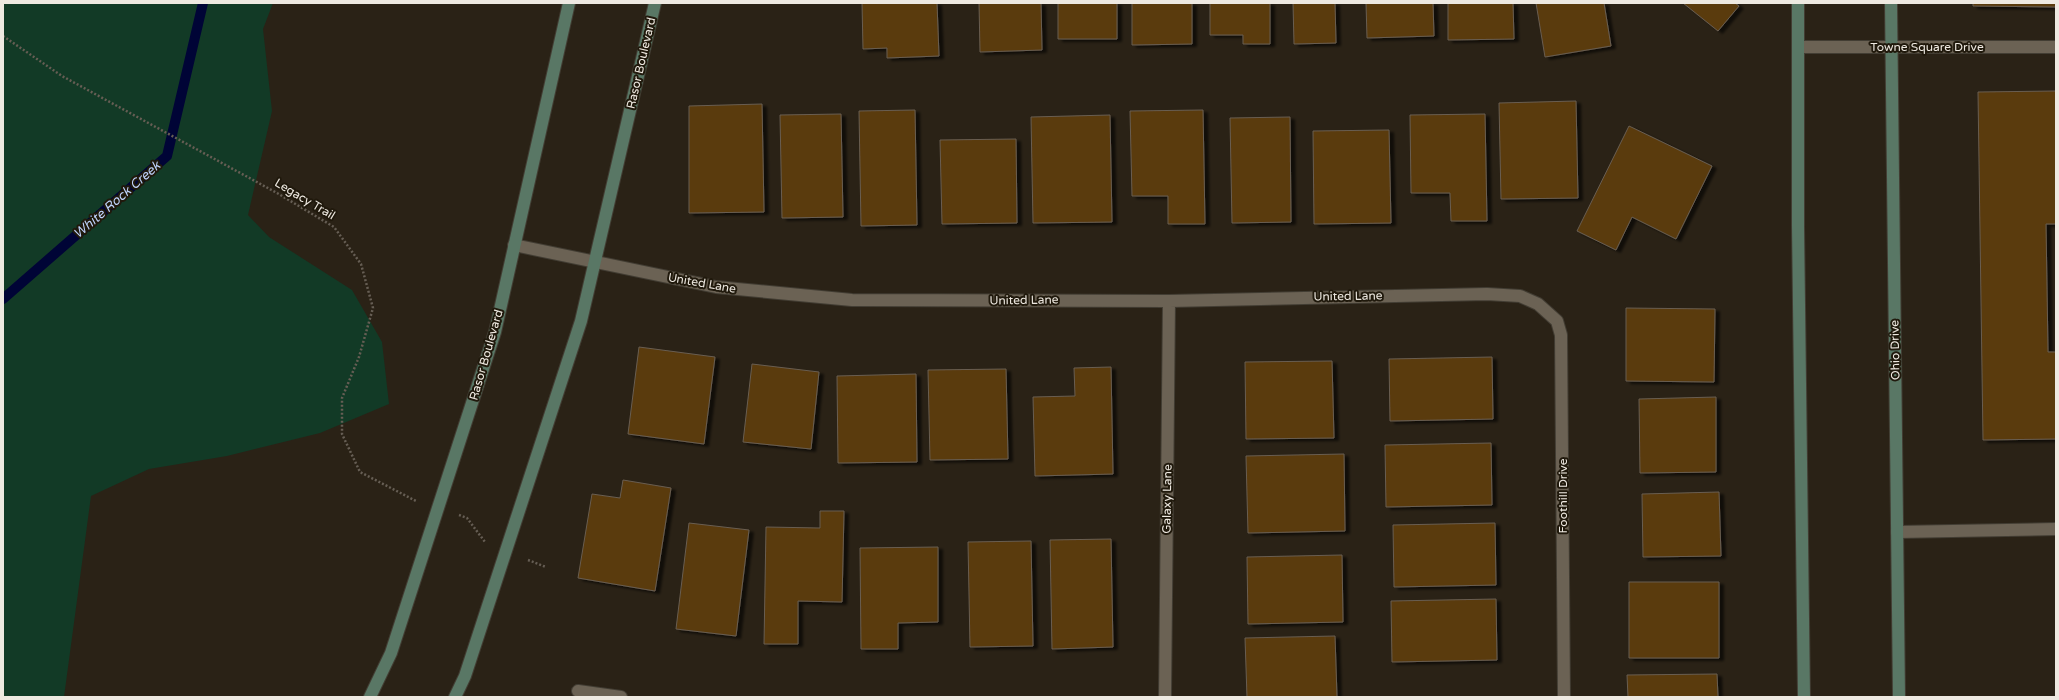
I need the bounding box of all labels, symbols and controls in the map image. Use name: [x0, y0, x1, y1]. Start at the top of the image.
street label: Rasor Boulevard: [624, 16, 658, 110]
street label: Towne Square Drive: [1870, 40, 1984, 54]
water label: White Rock Creek: [70, 157, 164, 242]
street label: Legacy Trail: [272, 176, 338, 222]
street label: United Lane: [667, 270, 737, 296]
street label: United Lane: [1313, 288, 1383, 304]
street label: United Lane: [989, 292, 1059, 308]
street label: Rasor Boulevard: [466, 308, 506, 402]
street label: Ohio Drive: [1887, 320, 1903, 380]
street label: Foothill Drive: [1556, 458, 1570, 533]
street label: Galaxy Lane: [1159, 464, 1175, 534]

